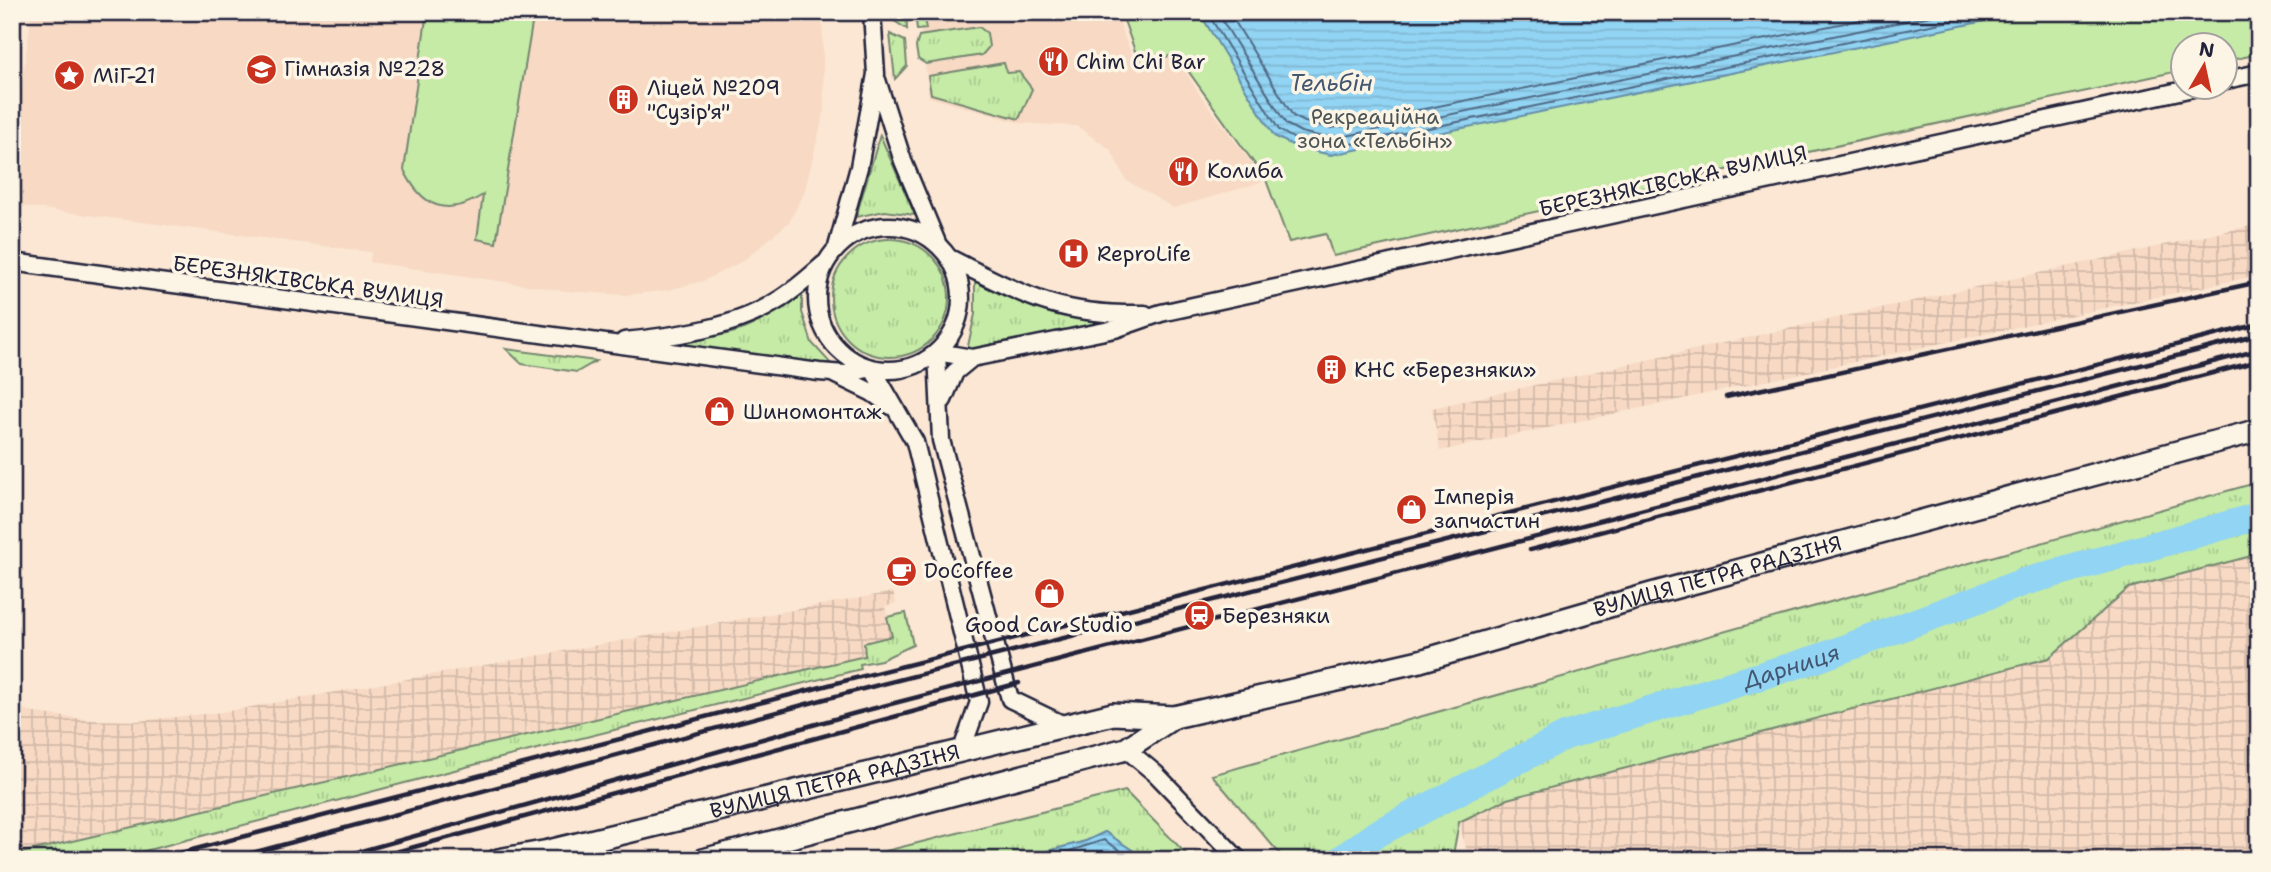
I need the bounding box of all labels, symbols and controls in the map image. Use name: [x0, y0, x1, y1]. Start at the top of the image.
north arrow: [2170, 32, 2240, 102]
text: N: [2197, 36, 2216, 63]
restaurant icon: Chim Chi Bar: [1036, 45, 1070, 79]
place label: Chim Chi Bar: [1076, 48, 1206, 76]
school or university icon: Гімназія №228: [244, 52, 278, 86]
place label: Гімназія №228: [284, 55, 445, 83]
place icon: МіГ-21: [53, 59, 87, 93]
place label: МіГ-21: [93, 62, 156, 90]
water label: Тельбін: [1289, 68, 1373, 98]
place label: Ліцей №209 "Сузір'я": [647, 74, 780, 126]
building icon: Ліцей №209 "Сузір'я": [607, 83, 641, 117]
park label: Рекреаційна зона «Тельбін»: [1297, 103, 1453, 155]
street label: БЕРЕЗНЯКІВСЬКА ВУЛИЦЯ: [1536, 139, 1810, 223]
restaurant icon: Колиба: [1167, 154, 1201, 188]
place label: Колиба: [1207, 157, 1283, 185]
hospital icon: ReproLife: [1057, 237, 1091, 271]
place label: ReproLife: [1097, 240, 1191, 268]
street label: БЕРЕЗНЯКІВСЬКА ВУЛИЦЯ: [171, 249, 445, 315]
building icon: КНС «Березняки»: [1314, 353, 1348, 387]
place label: КНС «Березняки»: [1354, 356, 1536, 384]
shop icon: Шиномонтаж: [703, 395, 737, 429]
place label: Шиномонтаж: [743, 398, 882, 426]
place label: Імперія запчастин: [1434, 483, 1540, 535]
shop icon: Імперія запчастин: [1394, 492, 1428, 526]
street label: ВУЛИЦЯ ПЕТРА РАДЗІНЯ: [1590, 529, 1845, 624]
cafe icon: DoCoffee: [884, 554, 918, 588]
place label: DoCoffee: [924, 557, 1014, 585]
shop icon: Good Car Studio: [1032, 576, 1066, 610]
station icon: Березняки: [1182, 599, 1216, 633]
place label: Березняки: [1222, 602, 1330, 630]
place label: Good Car Studio: [965, 611, 1133, 639]
water label: Дарниця: [1737, 637, 1844, 696]
street label: ВУЛИЦЯ ПЕТРА РАДЗІНЯ: [707, 738, 963, 825]

